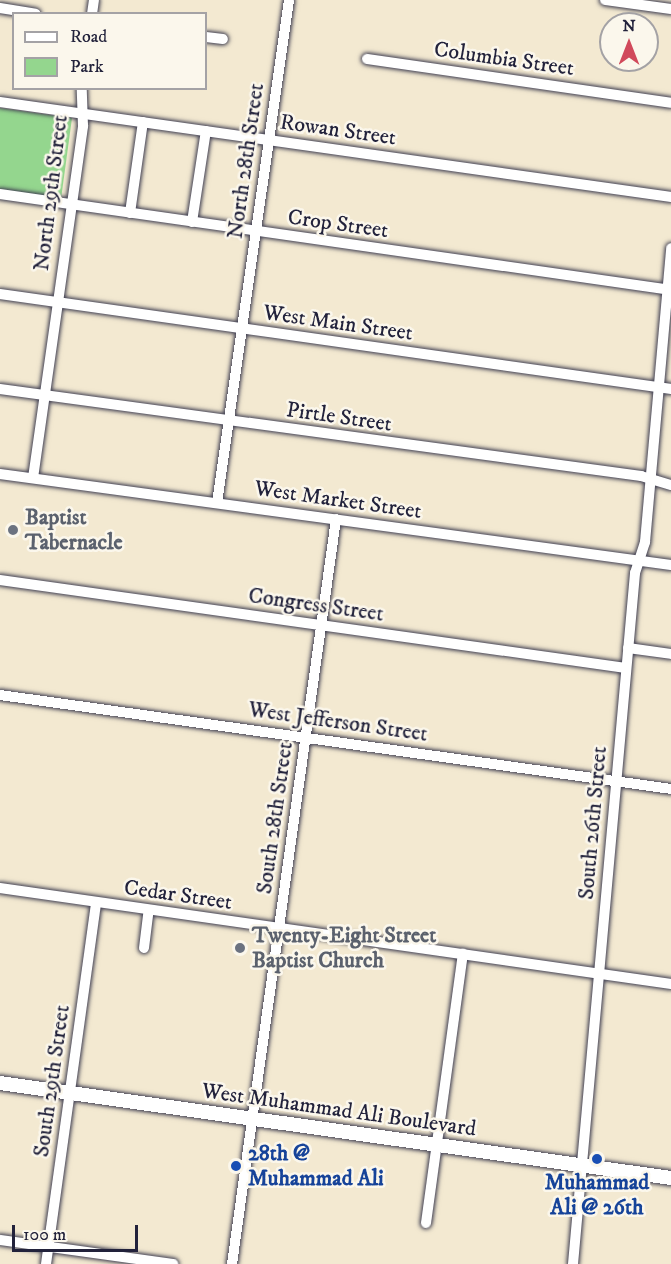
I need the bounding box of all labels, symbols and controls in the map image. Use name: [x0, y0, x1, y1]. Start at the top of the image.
legend: [12, 12, 207, 90]
north arrow: [599, 12, 659, 72]
text: N: [622, 16, 636, 36]
text: Road: [70, 26, 107, 48]
street label: Columbia Street: [432, 36, 576, 82]
text: Park: [70, 56, 104, 78]
street label: North 28th Street: [222, 81, 270, 241]
street label: Rowan Street: [278, 109, 398, 151]
street label: North 29th Street: [28, 114, 74, 272]
street label: Crop Street: [286, 204, 390, 244]
street label: West Main Street: [262, 299, 414, 347]
street label: Pirtle Street: [285, 397, 393, 437]
street label: West Market Street: [253, 475, 423, 525]
place label: Baptist Tabernacle: [25, 504, 123, 556]
marker: Baptist Tabernacle: [6, 523, 20, 537]
street label: Congress Street: [247, 582, 385, 628]
street label: West Jefferson Street: [247, 696, 429, 748]
street label: South 28th Street: [251, 740, 299, 896]
street label: South 26th Street: [573, 745, 613, 901]
street label: Cedar Street: [122, 874, 234, 916]
place label: Twenty-Eight Street Baptist Church: [252, 922, 436, 974]
marker: Twenty-Eight Street Baptist Church: [233, 941, 247, 955]
street label: South 29th Street: [28, 1003, 76, 1159]
street label: West Muhammad Ali Boulevard: [200, 1078, 478, 1142]
place label: 28th @ Muhammad Ali: [248, 1140, 384, 1192]
marker: Muhammad Ali @ 26th: [590, 1152, 604, 1166]
marker: 28th @ Muhammad Ali: [229, 1159, 243, 1173]
place label: Muhammad Ali @ 26th: [545, 1169, 649, 1220]
scale bar: [15, 1213, 141, 1251]
text: 100 m: [23, 1224, 66, 1246]

